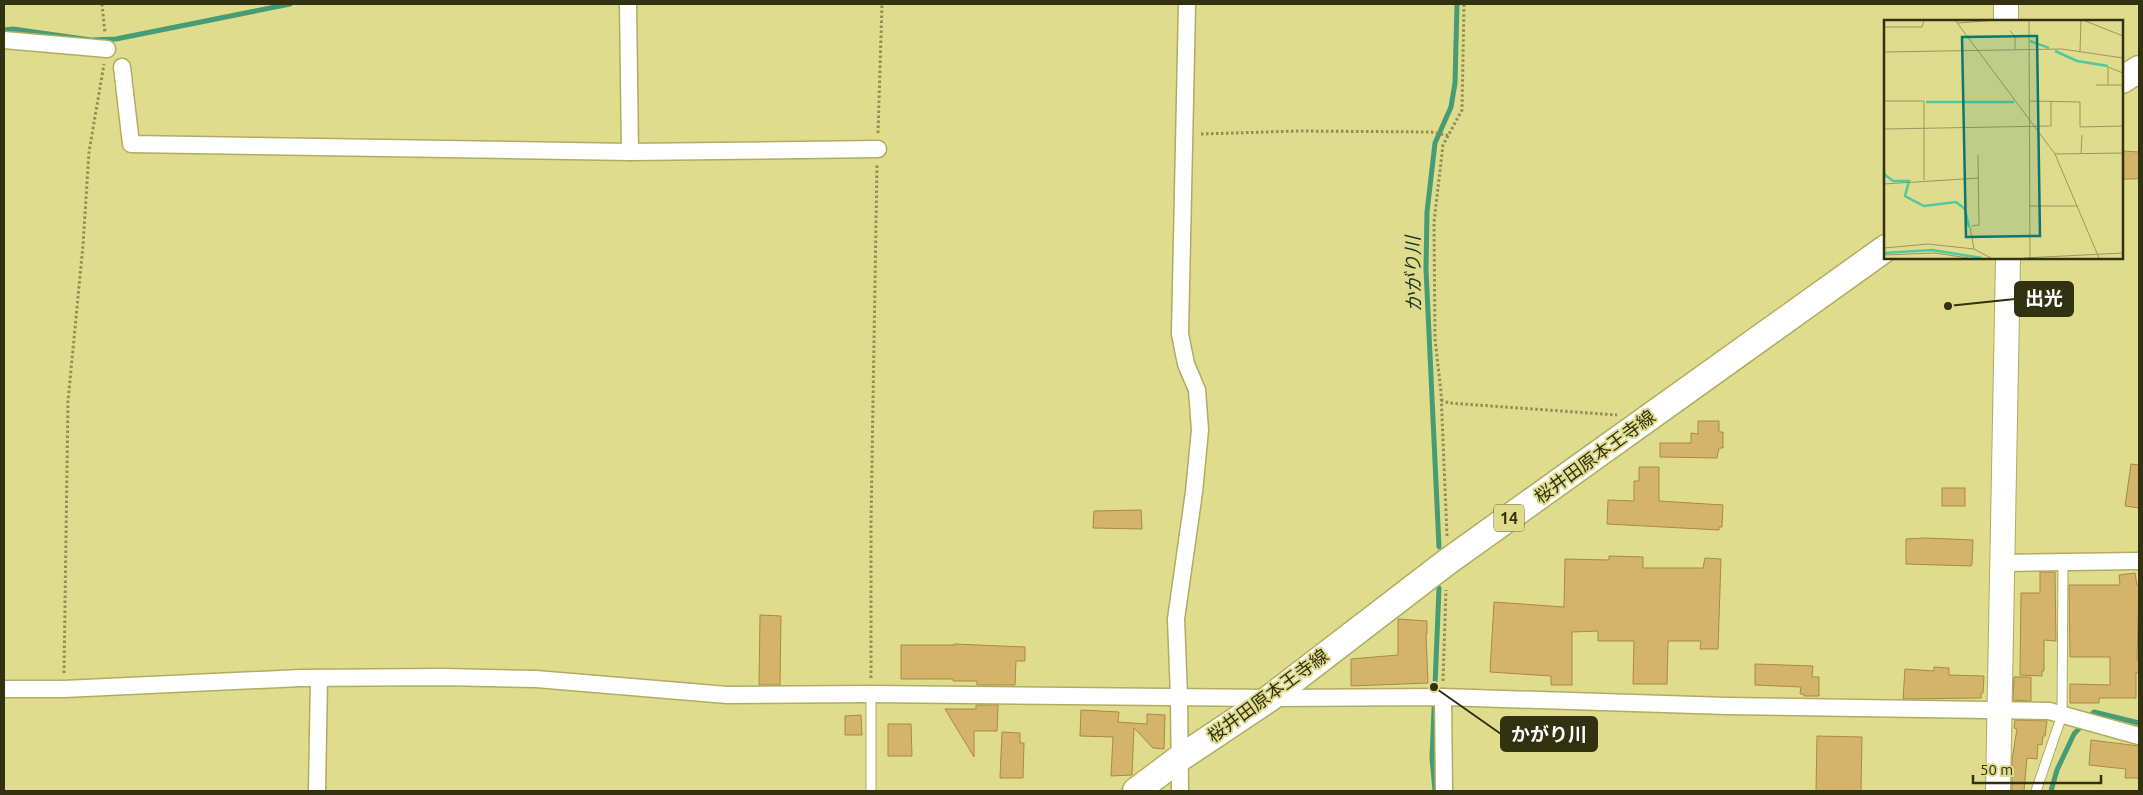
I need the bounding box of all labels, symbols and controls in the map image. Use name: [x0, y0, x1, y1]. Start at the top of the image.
inset map: [1884, 20, 2123, 259]
water label: かがり川: [1401, 234, 1425, 312]
callout: 出光: [2015, 282, 2073, 316]
text: 出光: [2025, 287, 2063, 309]
street label: 桜井田原本王寺線: [1530, 406, 1659, 507]
road number: 14: [1494, 504, 1524, 532]
street label: 桜井田原本王寺線: [1203, 645, 1332, 746]
callout: かがり川: [1501, 717, 1597, 751]
text: かがり川: [1511, 723, 1587, 745]
scale bar: [1973, 752, 2100, 784]
text: 50 m: [1980, 761, 2013, 778]

